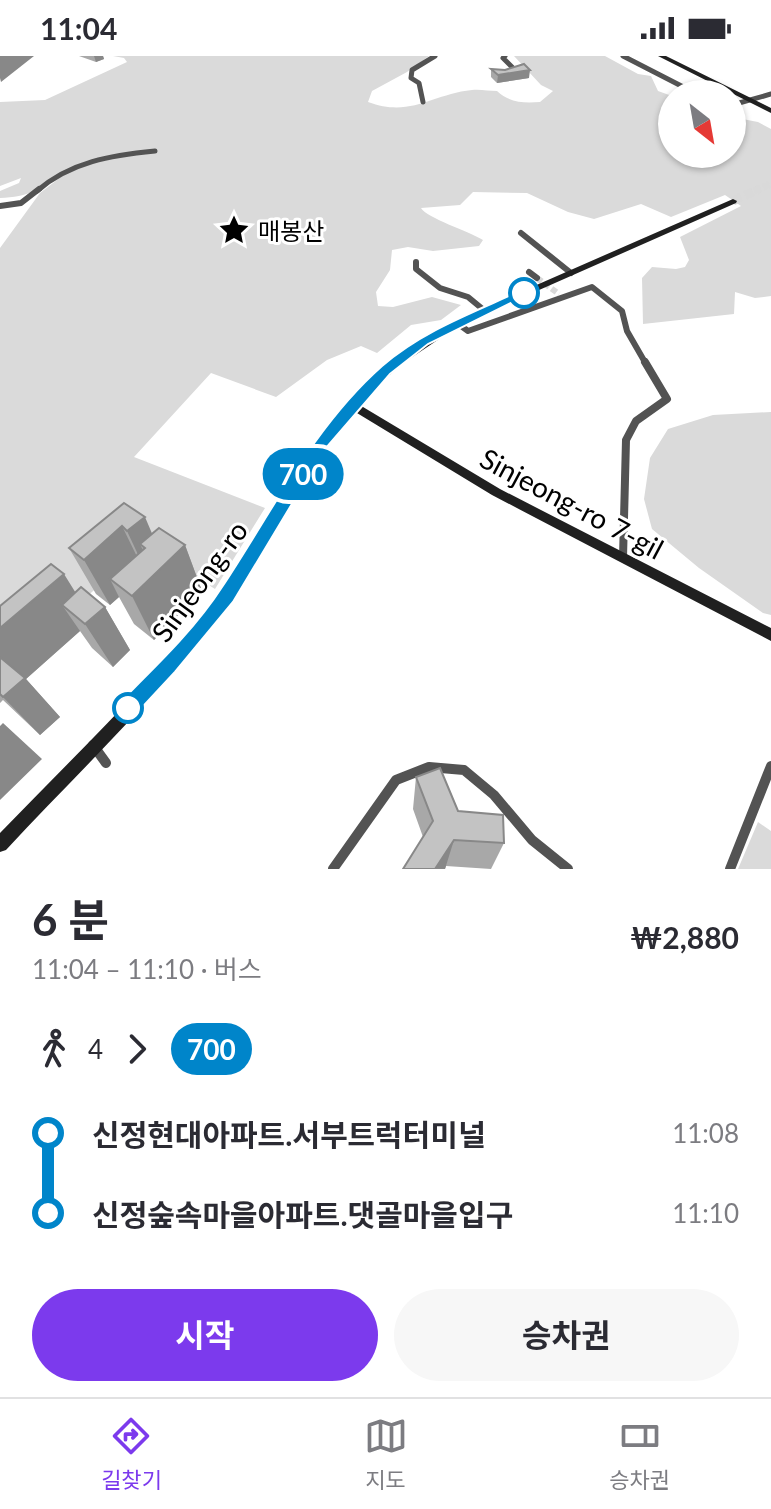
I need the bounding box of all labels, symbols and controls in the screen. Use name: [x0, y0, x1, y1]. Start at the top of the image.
text: 11:04: [40, 10, 117, 46]
north arrow: [658, 80, 746, 168]
map controls: [658, 80, 746, 168]
place icon: 매봉산: [217, 213, 251, 247]
place label: 매봉산: [258, 216, 324, 245]
unlabelled marker: [509, 278, 539, 308]
street label: Sinjeong-ro 7-gil: [475, 440, 669, 566]
line badge: 700: [257, 448, 349, 500]
text: 700: [279, 457, 327, 491]
street label: Sinjeong-ro: [144, 514, 254, 648]
unlabelled marker: [113, 693, 143, 723]
text: 6 분: [32, 893, 109, 945]
text: ₩2,880: [630, 919, 739, 955]
text: 11:04 – 11:10 · 버스: [32, 953, 262, 985]
icon: walk: [32, 1027, 76, 1071]
icon: forward: [115, 1027, 159, 1071]
text: 700: [187, 1032, 236, 1066]
text: 4: [88, 1033, 103, 1065]
text: 신정현대아파트.서부트럭터미널: [92, 1116, 486, 1152]
text: 11:08: [672, 1117, 739, 1149]
text: 신정숲속마을아파트.댓골마을입구: [92, 1196, 513, 1232]
text: 11:10: [672, 1197, 739, 1229]
button: 시작: [32, 1289, 378, 1381]
button: 승차권: [394, 1289, 739, 1381]
tab: 길찾기: [101, 1414, 162, 1494]
tab: 지도: [364, 1414, 408, 1494]
tab: 승차권: [609, 1414, 670, 1494]

